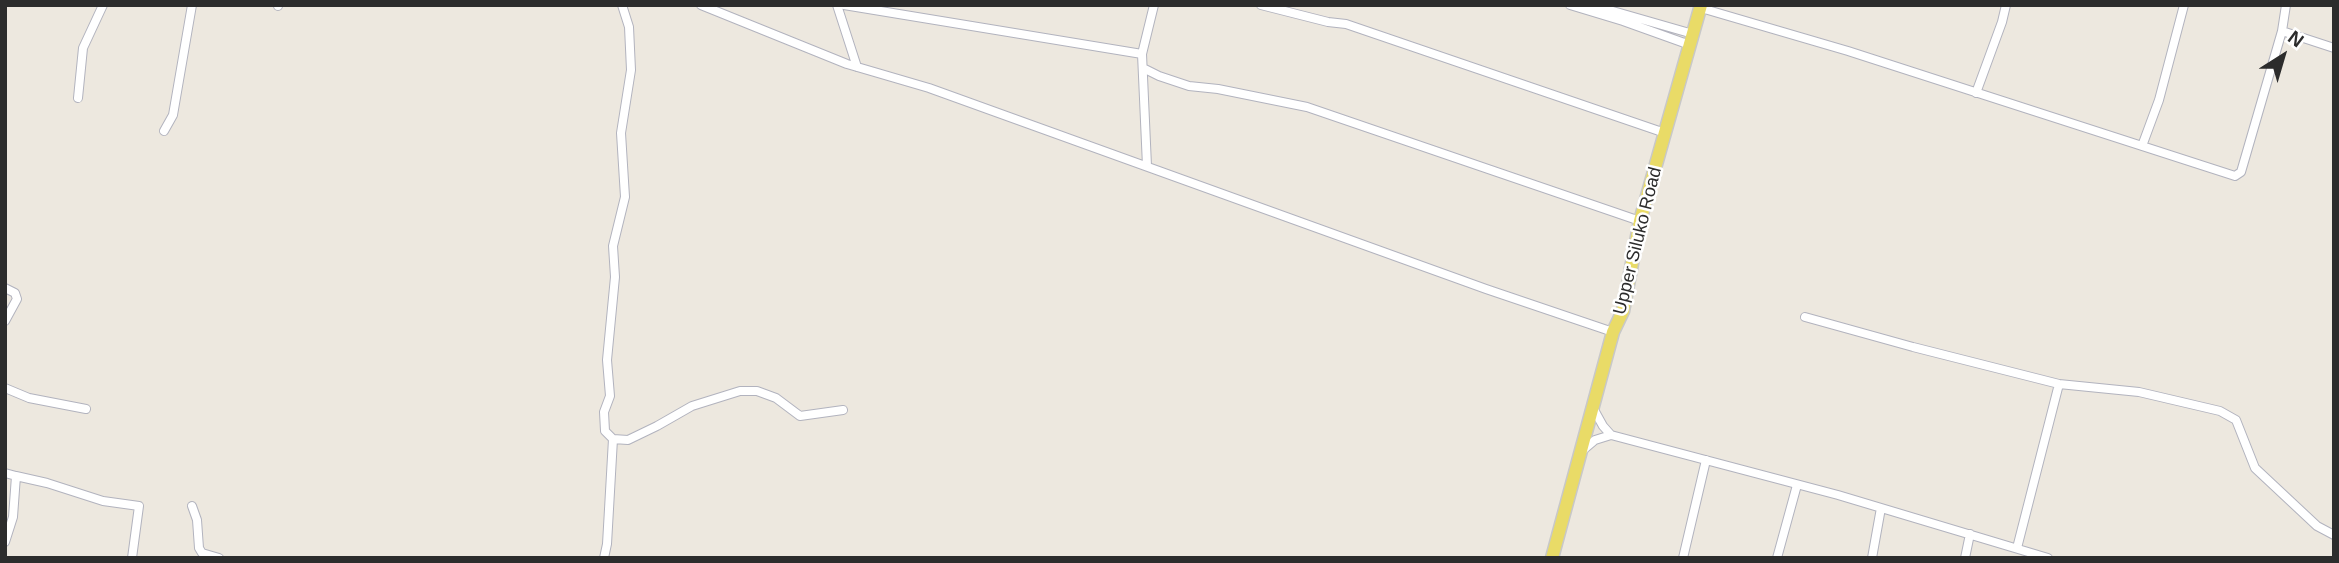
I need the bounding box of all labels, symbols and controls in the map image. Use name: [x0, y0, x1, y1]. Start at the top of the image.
north arrow: [2248, 21, 2318, 91]
text: N: [2284, 26, 2308, 51]
street label: Upper Siluko Road: [1609, 165, 1667, 317]

